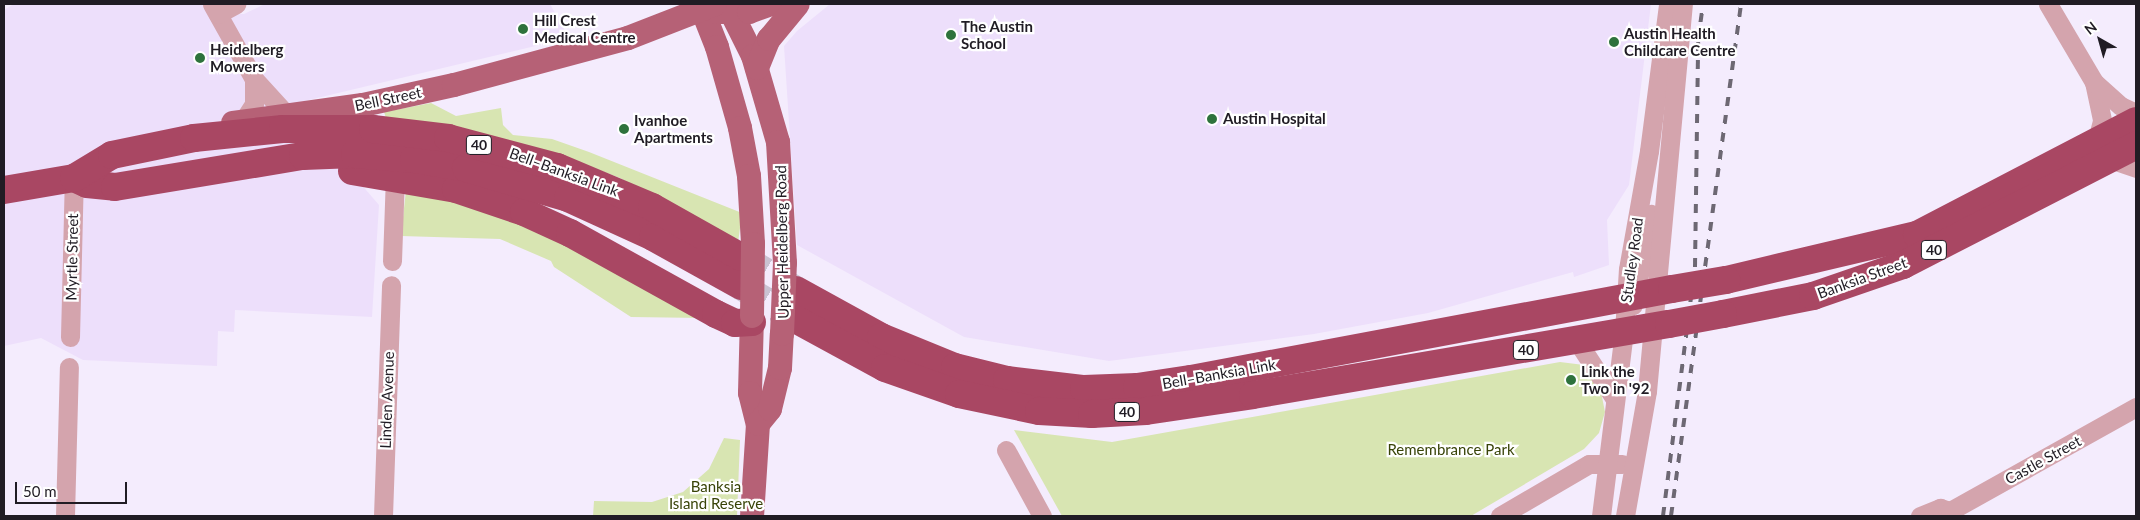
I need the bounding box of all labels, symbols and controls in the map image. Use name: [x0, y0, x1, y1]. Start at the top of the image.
place label: Hill Crest Medical Centre: [534, 11, 636, 46]
north arrow: [2075, 15, 2125, 65]
place label: The Austin School: [961, 17, 1033, 52]
text: N: [2081, 18, 2100, 38]
marker: Hill Crest Medical Centre: [516, 22, 530, 36]
place label: Austin Health Childcare Centre: [1624, 24, 1735, 59]
marker: The Austin School: [945, 29, 957, 41]
marker: Austin Health Childcare Centre: [1608, 36, 1620, 48]
place label: Heidelberg Mowers: [210, 40, 283, 75]
marker: Heidelberg Mowers: [194, 52, 206, 64]
street label: Bell Street: [353, 83, 423, 115]
place label: Austin Hospital: [1223, 110, 1326, 128]
place label: Ivanhoe Apartments: [634, 111, 713, 146]
marker: Austin Hospital: [1205, 112, 1219, 126]
marker: Ivanhoe Apartments: [618, 123, 630, 135]
road number: 40: [465, 134, 493, 156]
street label: Bell–Banksia Link: [507, 144, 621, 200]
street label: Upper Heidelberg Road: [772, 165, 792, 319]
street label: Myrtle Street: [62, 213, 82, 301]
street label: Studley Road: [1617, 216, 1647, 304]
road number: 40: [1920, 238, 1948, 262]
street label: Banksia Street: [1815, 253, 1909, 303]
road number: 40: [1512, 338, 1540, 362]
street label: Linden Avenue: [376, 351, 398, 449]
street label: Bell–Banksia Link: [1161, 355, 1277, 393]
place label: Link the Two in '92: [1581, 362, 1649, 397]
marker: Link the Two in '92: [1565, 374, 1577, 386]
road number: 40: [1113, 401, 1141, 424]
street label: Castle Street: [2002, 432, 2084, 488]
park label: Remembrance Park: [1387, 441, 1515, 459]
scale bar: [18, 472, 130, 504]
park label: Banksia Island Reserve: [669, 477, 763, 512]
text: 50 m: [23, 482, 57, 500]

